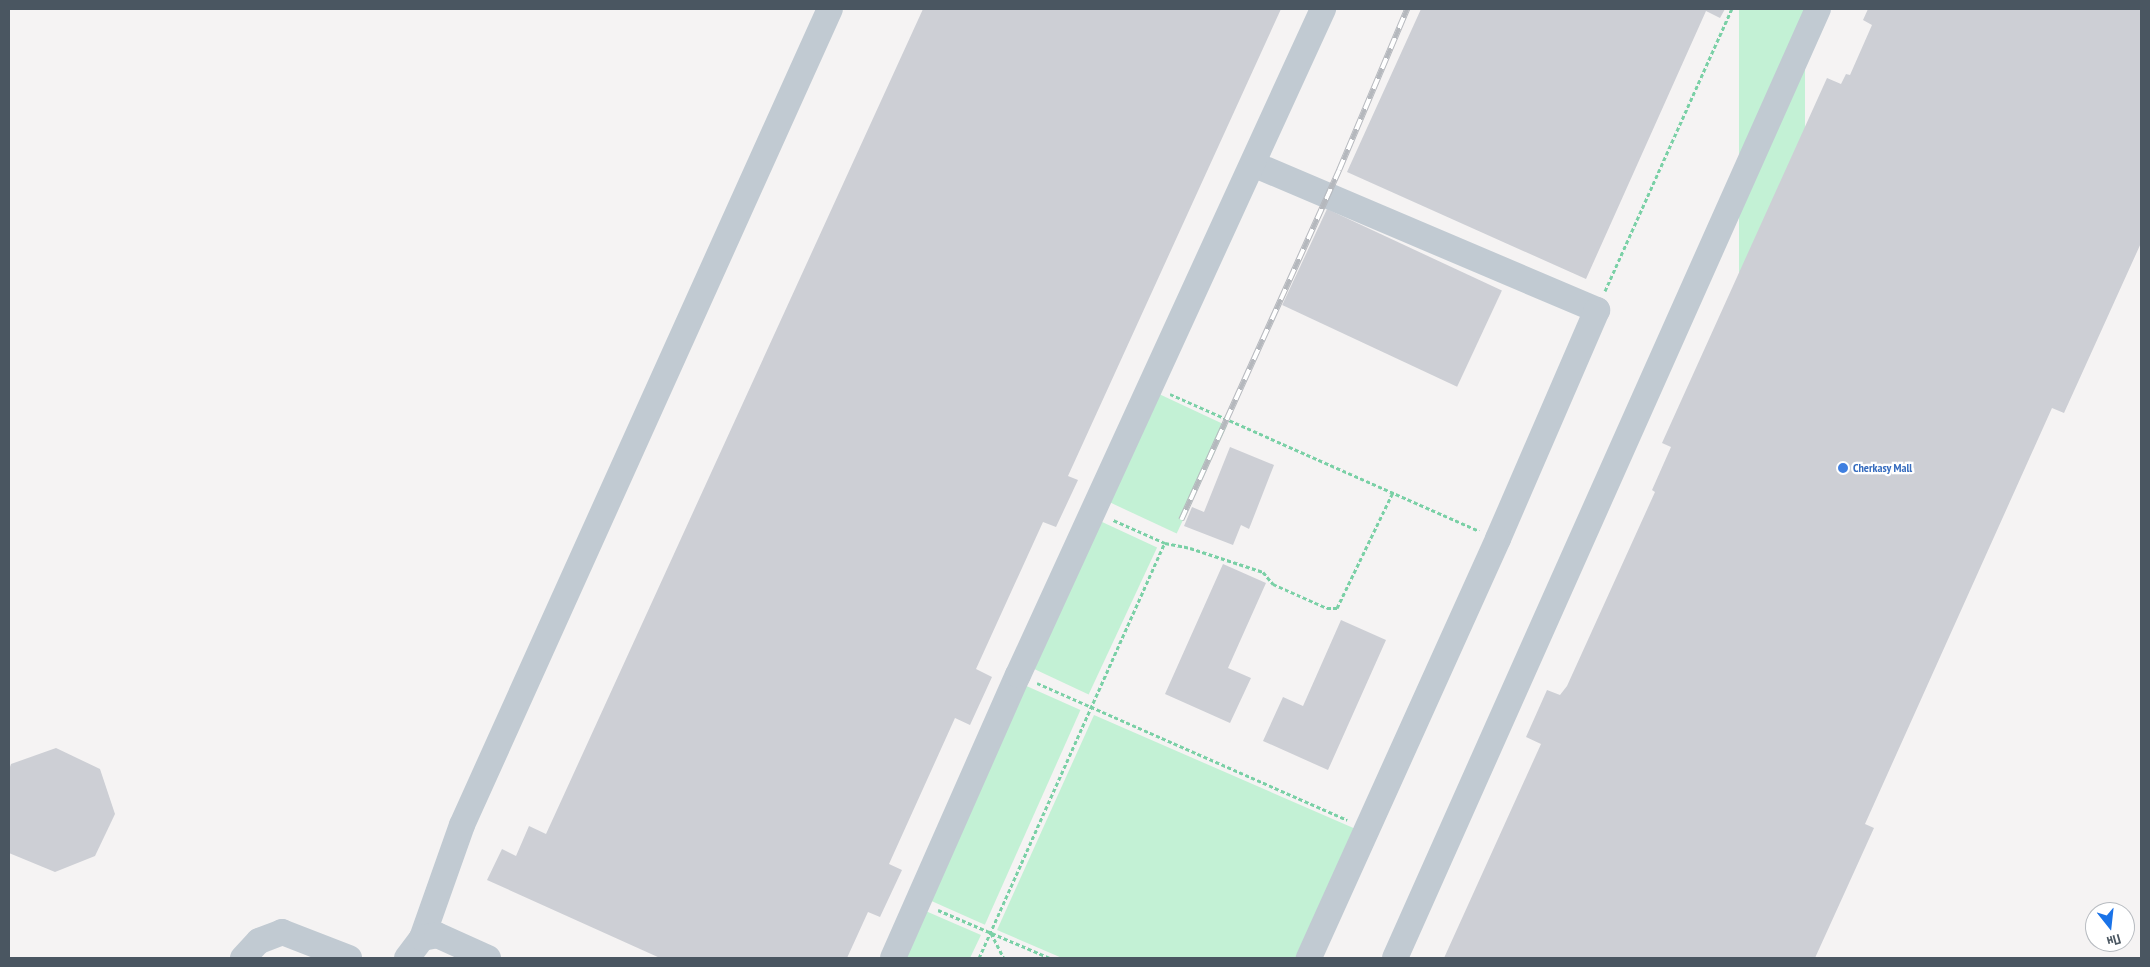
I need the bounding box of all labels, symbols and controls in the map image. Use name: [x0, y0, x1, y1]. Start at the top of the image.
place label: Cherkasy Mall: [1853, 461, 1913, 475]
marker: Cherkasy Mall: [1837, 462, 1849, 474]
north arrow: [2085, 902, 2135, 952]
text: Пн: [2105, 930, 2123, 951]

